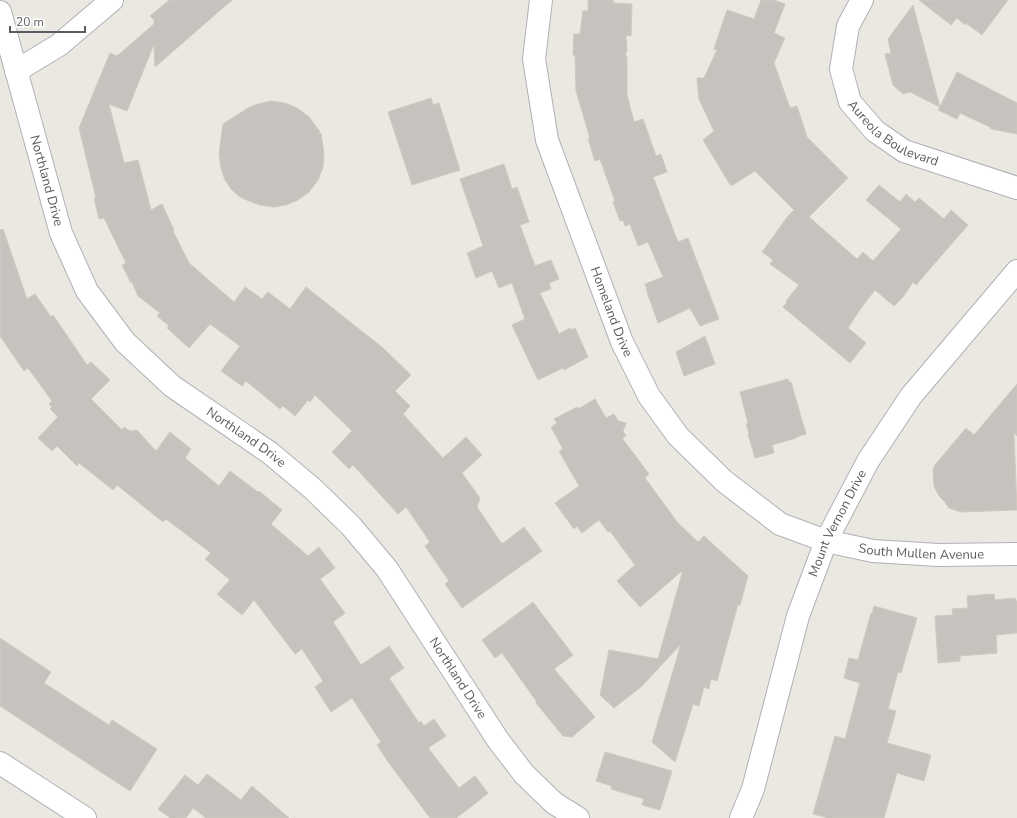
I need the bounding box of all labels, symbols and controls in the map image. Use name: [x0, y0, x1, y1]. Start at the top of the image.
scale bar: [10, 8, 85, 34]
text: 20 m: [16, 14, 44, 30]
street label: Aureola Boulevard: [843, 96, 941, 171]
street label: Northland Drive: [25, 133, 68, 228]
street label: Homeland Drive: [586, 264, 637, 360]
street label: Northland Drive: [203, 403, 290, 472]
street label: Mount Vernon Drive: [804, 467, 871, 579]
street label: South Mullen Avenue: [857, 539, 984, 564]
street label: Northland Drive: [425, 634, 491, 723]

